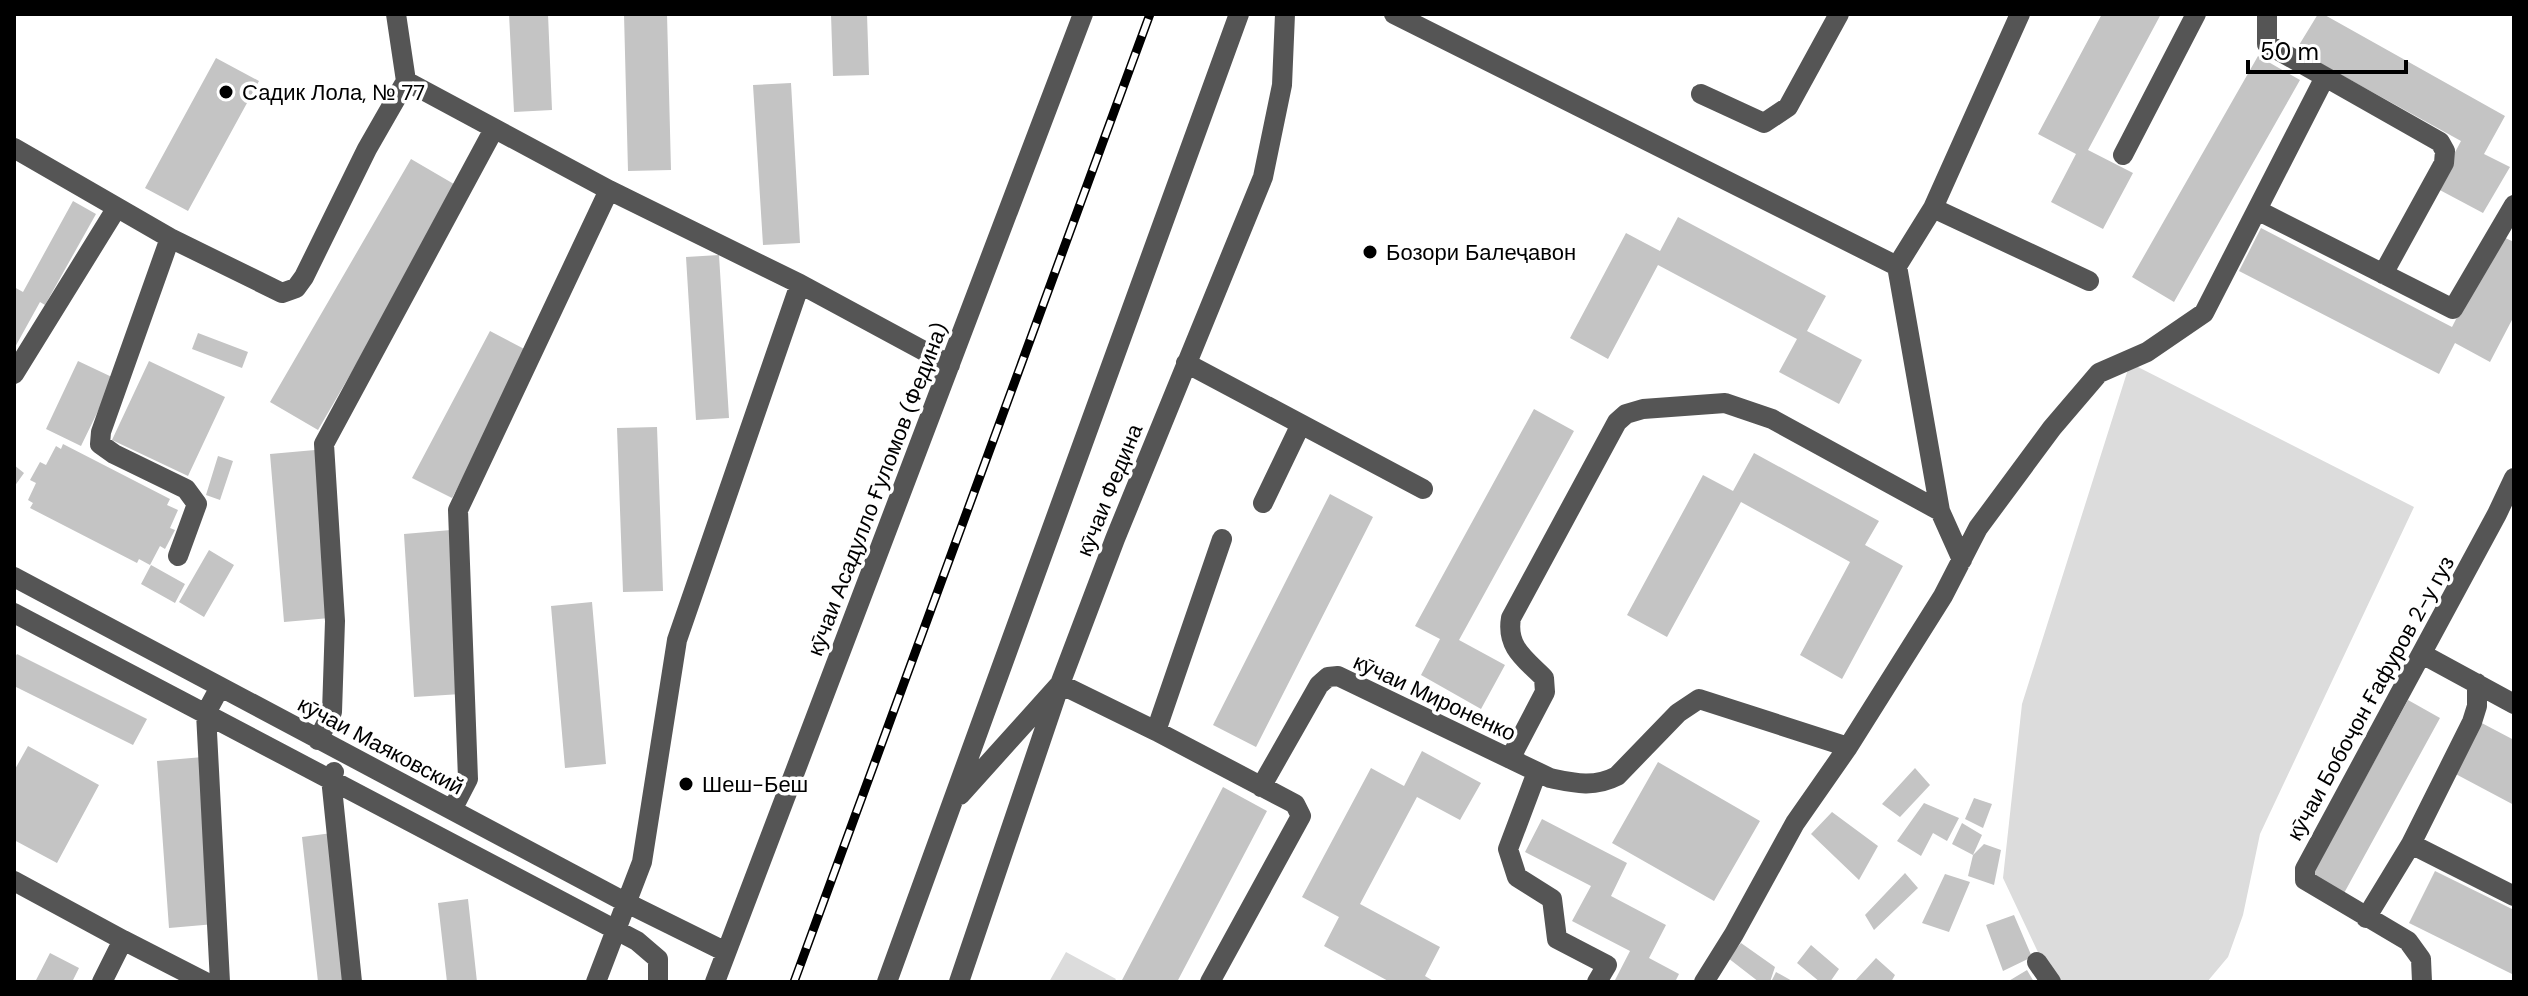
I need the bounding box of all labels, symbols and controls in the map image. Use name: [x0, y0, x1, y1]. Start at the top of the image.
scale bar: [2248, 24, 2406, 74]
text: 50 m: [2260, 36, 2319, 67]
place label: Садик Лола, № 77: [242, 78, 425, 107]
marker: Садик Лола, № 77: [217, 83, 235, 101]
place label: Бозори Балеҷавон: [1386, 238, 1576, 267]
marker: Бозори Балеҷавон: [1361, 243, 1379, 261]
street label: кӯчаи Асадулло Ғуломов (Федина): [800, 318, 955, 660]
street label: кӯчаи Федина: [1070, 419, 1150, 561]
street label: кӯчаи Бобоҷон Ғафуров 2-у гуз: [2280, 551, 2461, 846]
street label: кӯчаи Мироненко: [1349, 647, 1521, 748]
street label: кӯчаи Маяковский: [293, 689, 469, 801]
place label: Шеш-Беш: [702, 770, 808, 799]
marker: Шеш-Беш: [677, 775, 695, 793]

